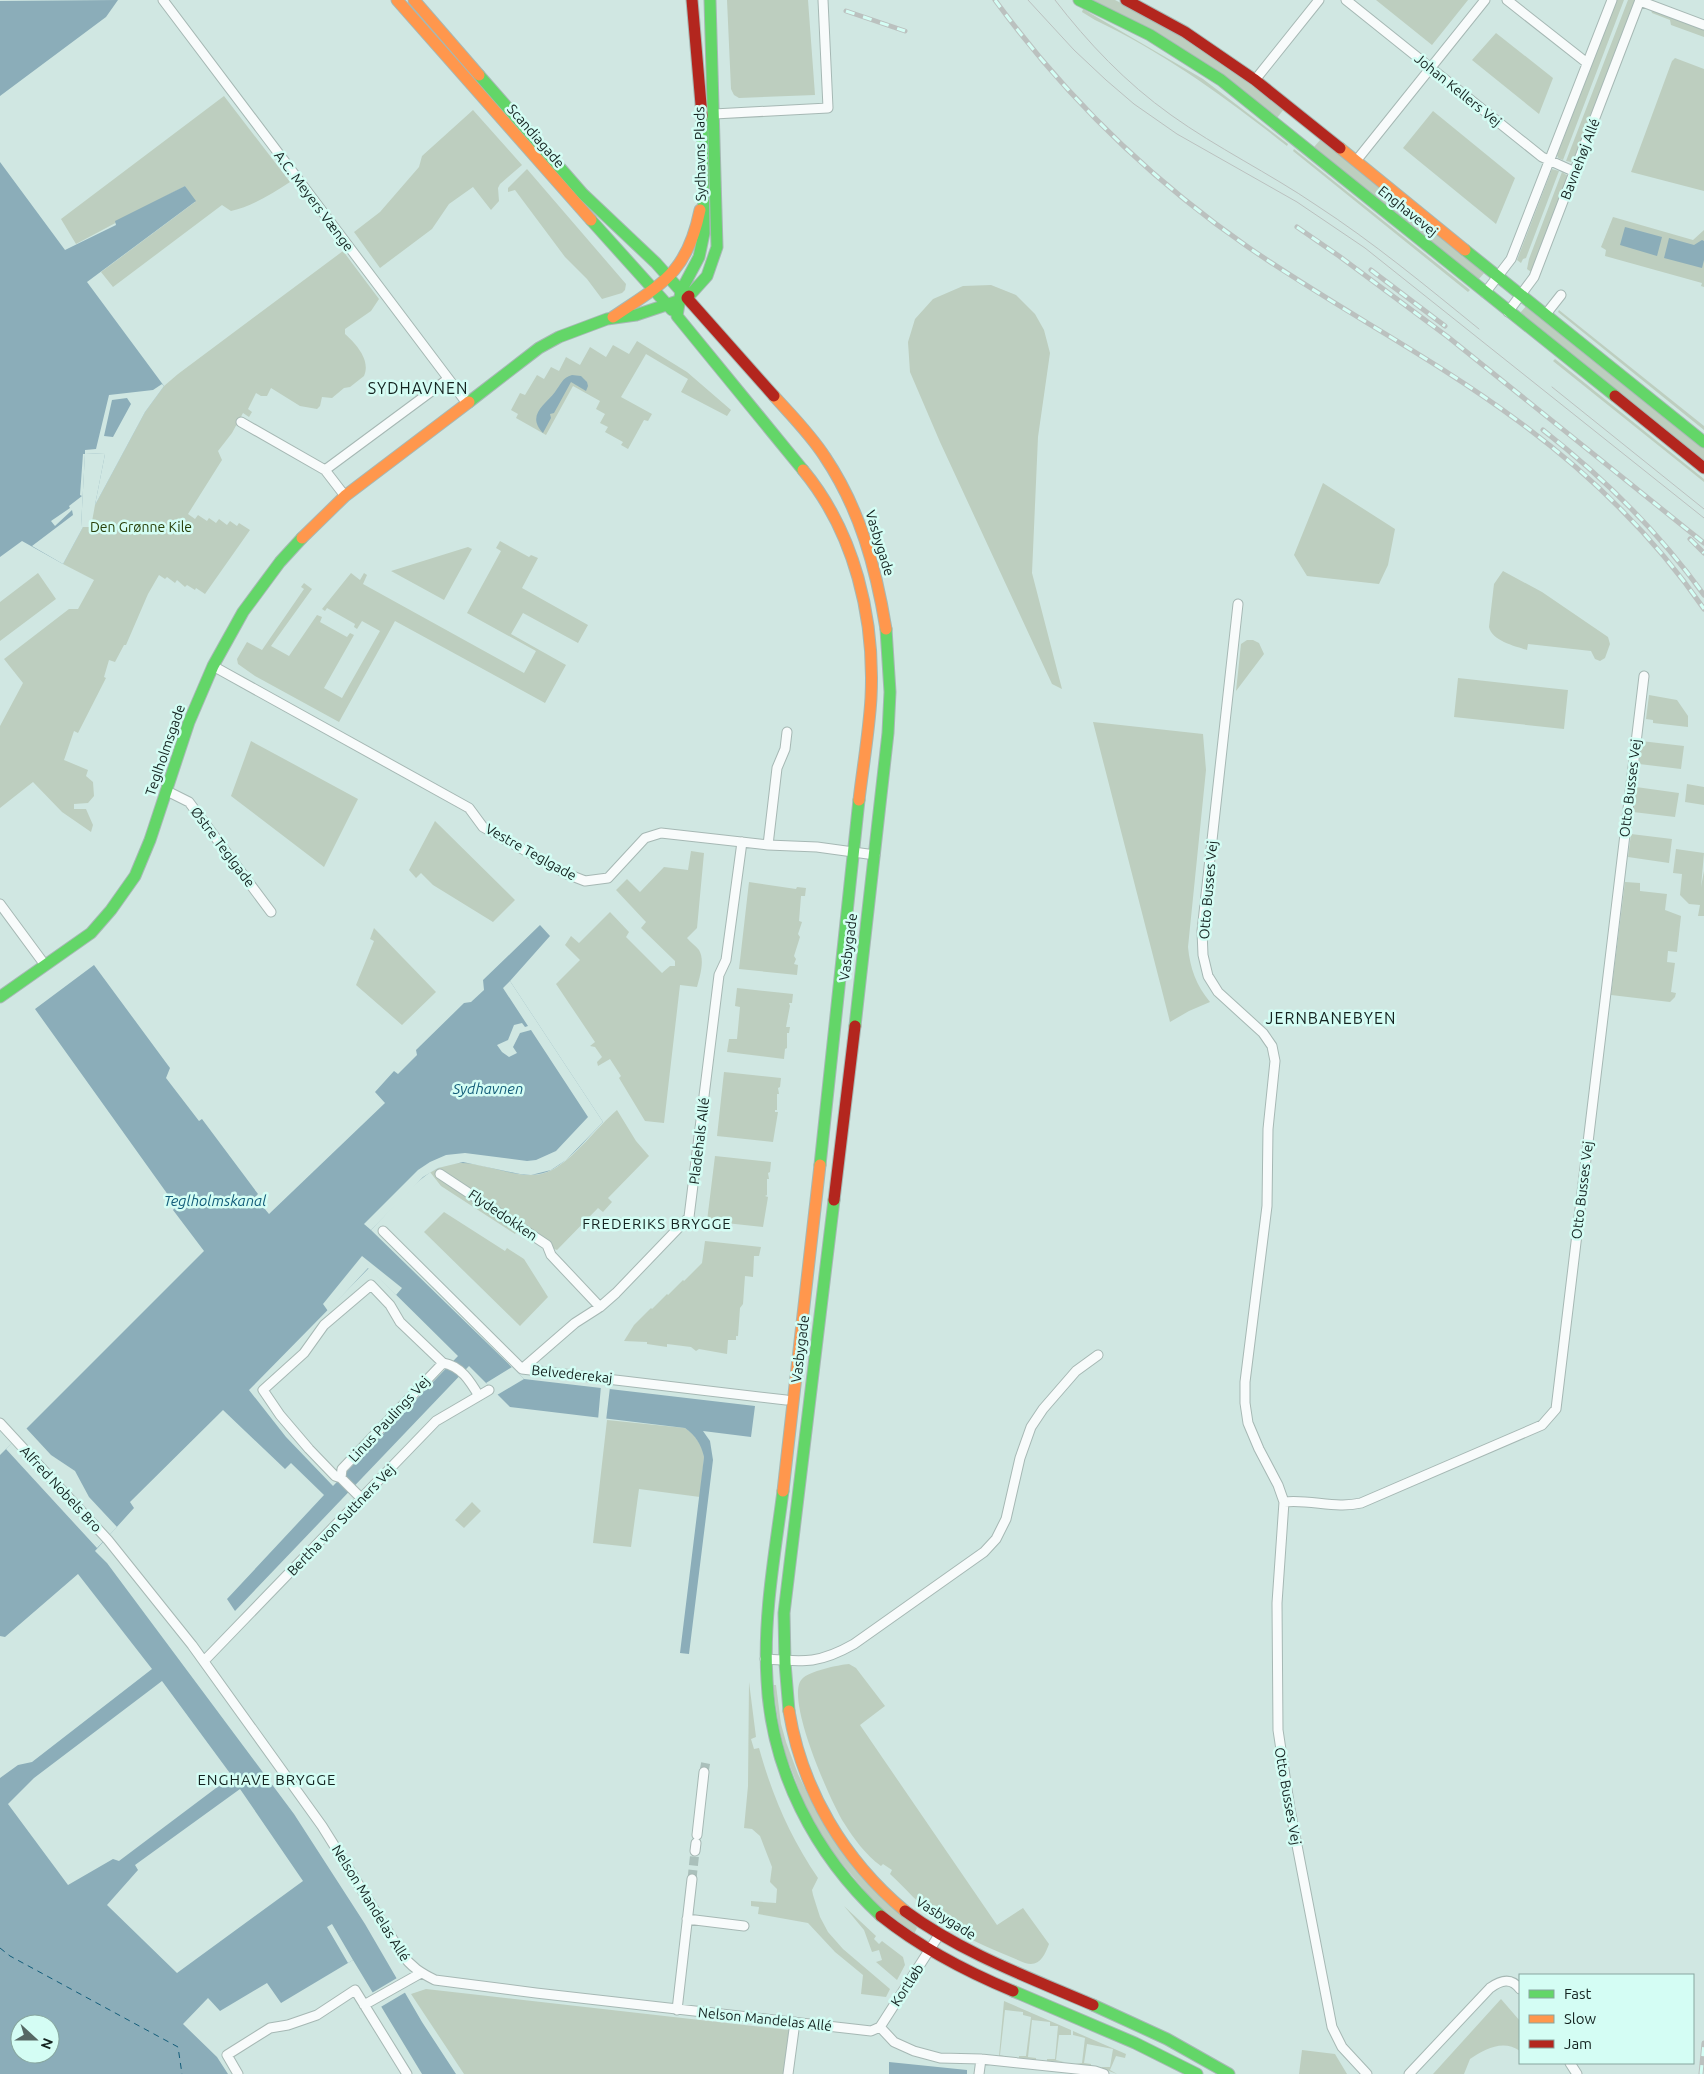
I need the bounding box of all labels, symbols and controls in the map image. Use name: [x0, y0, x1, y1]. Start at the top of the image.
street label: Johan Kellers Vej: [1411, 50, 1505, 130]
street label: Scandiagade: [504, 101, 568, 171]
street label: Sydhavns Plads: [691, 106, 709, 202]
street label: Bavnehøj Allé: [1557, 116, 1603, 202]
street label: A.C. Meyers Vænge: [271, 148, 357, 254]
street label: Enghavevej: [1375, 182, 1441, 240]
district label: SYDHAVNEN: [368, 379, 468, 397]
street label: Vasbygade: [862, 508, 898, 578]
park label: Den Grønne Kile: [90, 519, 192, 535]
street label: Teglholmsgade: [142, 702, 188, 798]
street label: Otto Busses Vej: [1616, 738, 1644, 838]
street label: Østre Teglgade: [188, 804, 258, 890]
street label: Vestre Teglgade: [483, 820, 579, 884]
street label: Otto Busses Vej: [1196, 840, 1220, 940]
street label: Vasbygade: [836, 912, 860, 982]
district label: JERNBANEBYEN: [1266, 1009, 1396, 1027]
water label: Sydhavnen: [452, 1080, 523, 1097]
street label: Pladehals Allé: [686, 1097, 712, 1185]
street label: Otto Busses Vej: [1568, 1140, 1596, 1240]
street label: Flydedokken: [466, 1186, 540, 1244]
water label: Teglholmskanal: [164, 1192, 267, 1209]
district label: FREDERIKS BRYGGE: [582, 1215, 732, 1232]
street label: Vasbygade: [788, 1314, 812, 1384]
street label: Belvederekaj: [531, 1362, 613, 1386]
street label: Linus Paulings Vej: [345, 1373, 433, 1465]
street label: Alfred Nobels Bro: [17, 1443, 105, 1535]
street label: Bertha von Suttners Vej: [284, 1461, 398, 1579]
street label: Otto Busses Vej: [1272, 1746, 1304, 1846]
district label: ENGHAVE BRYGGE: [197, 1771, 337, 1788]
street label: Nelson Mandelas Allé: [329, 1842, 413, 1964]
street label: Vasbygade: [913, 1893, 979, 1943]
street label: Kortløb: [887, 1961, 927, 2009]
legend: [1519, 1974, 1694, 2064]
text: Fast: [1564, 1985, 1592, 2002]
street label: Nelson Mandelas Allé: [697, 2004, 833, 2034]
text: Slow: [1564, 2010, 1597, 2027]
north arrow: [10, 2014, 60, 2064]
text: Jam: [1564, 2035, 1592, 2052]
text: N: [38, 2036, 56, 2051]

